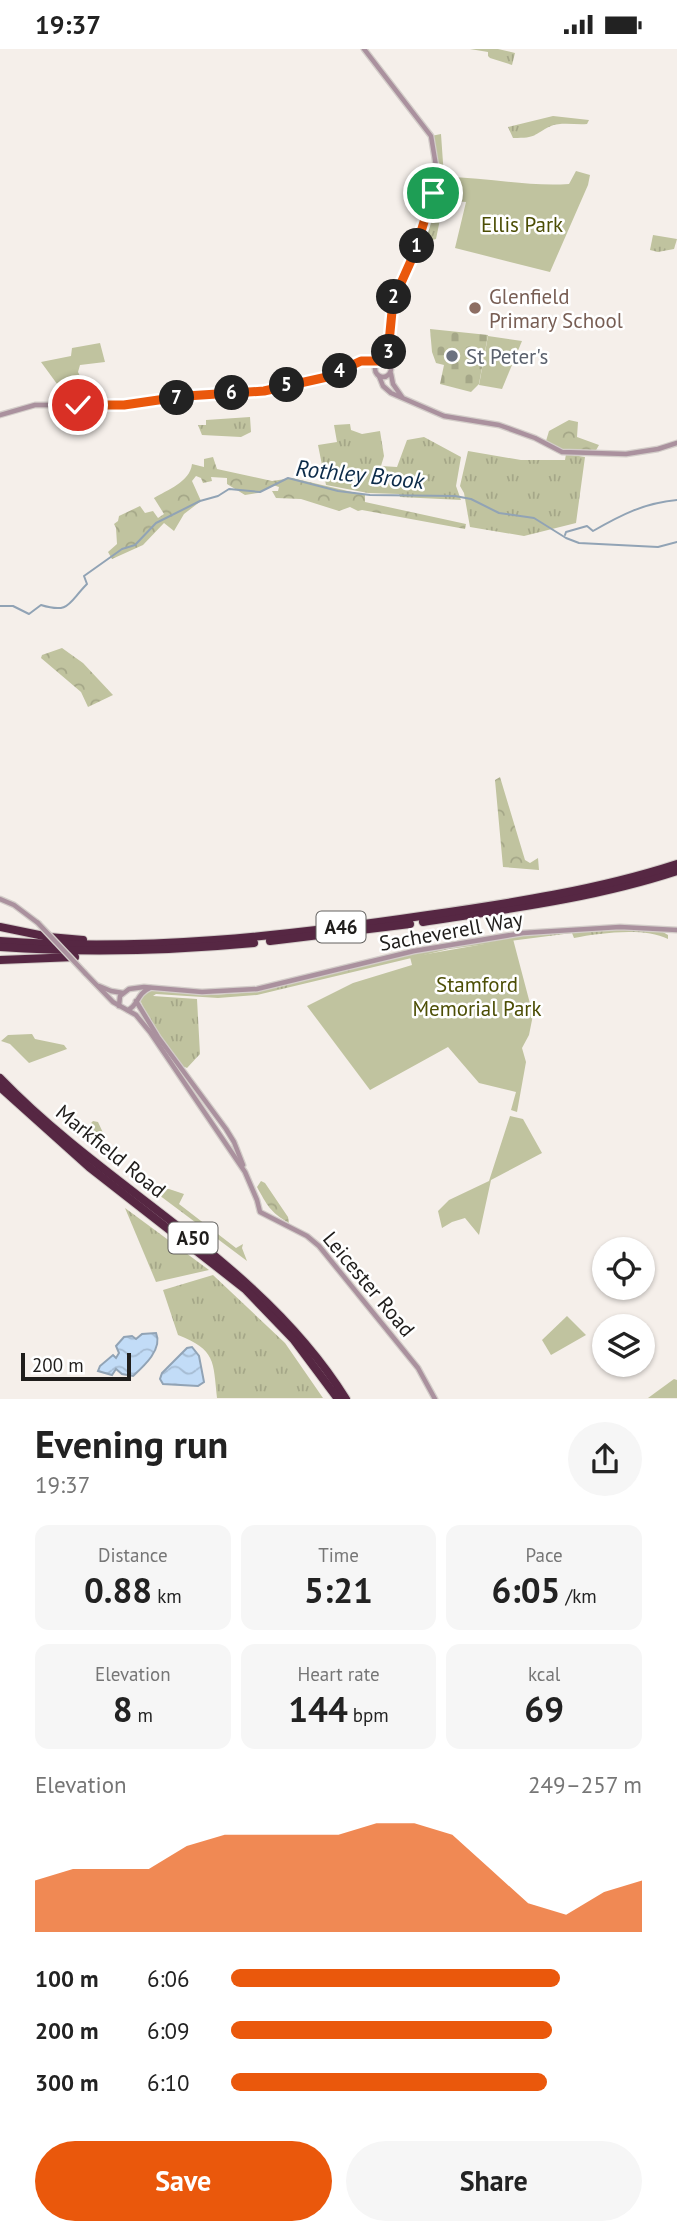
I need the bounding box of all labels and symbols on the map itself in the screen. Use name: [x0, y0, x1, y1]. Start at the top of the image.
pin: [403, 163, 463, 223]
park label: Ellis Park: [481, 211, 563, 238]
pin: 1: [400, 229, 434, 263]
pin: 2: [376, 279, 412, 315]
place label: Glenfield Primary School: [489, 283, 623, 334]
marker: Glenfield Primary School: [467, 300, 483, 316]
pin: 3: [372, 335, 406, 369]
place label: St Peter's: [466, 343, 548, 370]
marker: St Peter's: [444, 348, 460, 364]
pin: 4: [322, 353, 358, 389]
pin: 5: [270, 367, 304, 403]
pin: [48, 375, 108, 435]
pin: 6: [215, 375, 250, 411]
pin: 7: [160, 381, 194, 415]
water label: Rothley Brook: [294, 453, 427, 495]
street label: Sacheverell Way: [377, 905, 525, 957]
road number: A46: [316, 911, 366, 943]
park label: Stamford Memorial Park: [412, 971, 542, 1022]
street label: Markfield Road: [51, 1098, 171, 1204]
road number: A50: [168, 1223, 218, 1253]
street label: Leicester Road: [317, 1226, 421, 1342]
scale bar: [21, 1349, 131, 1381]

